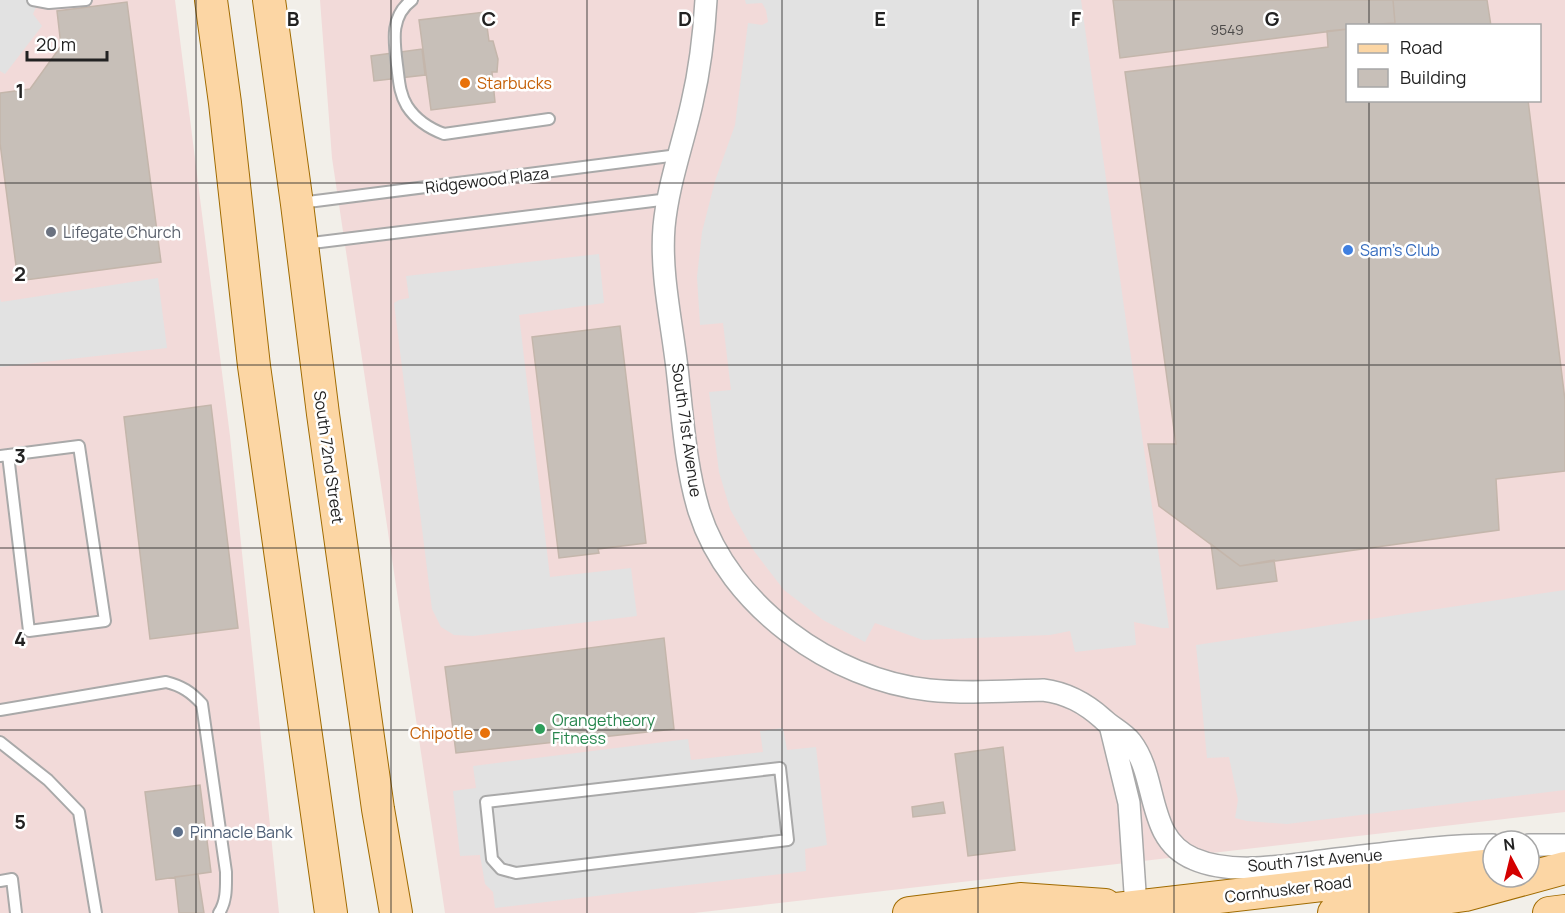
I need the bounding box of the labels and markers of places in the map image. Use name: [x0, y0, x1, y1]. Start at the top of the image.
place label: Starbucks: [477, 72, 552, 94]
marker: Starbucks: [458, 76, 472, 90]
place label: Lifegate Church: [63, 221, 181, 243]
marker: Lifegate Church: [44, 225, 58, 239]
place label: Sam's Club: [1360, 239, 1440, 261]
marker: Sam's Club: [1341, 243, 1355, 257]
place label: Orangetheory Fitness: [552, 709, 656, 749]
place label: Chipotle: [410, 722, 473, 744]
marker: Orangetheory Fitness: [533, 722, 547, 736]
marker: Chipotle: [478, 726, 492, 740]
place label: Pinnacle Bank: [190, 821, 293, 843]
marker: Pinnacle Bank: [171, 825, 185, 839]

